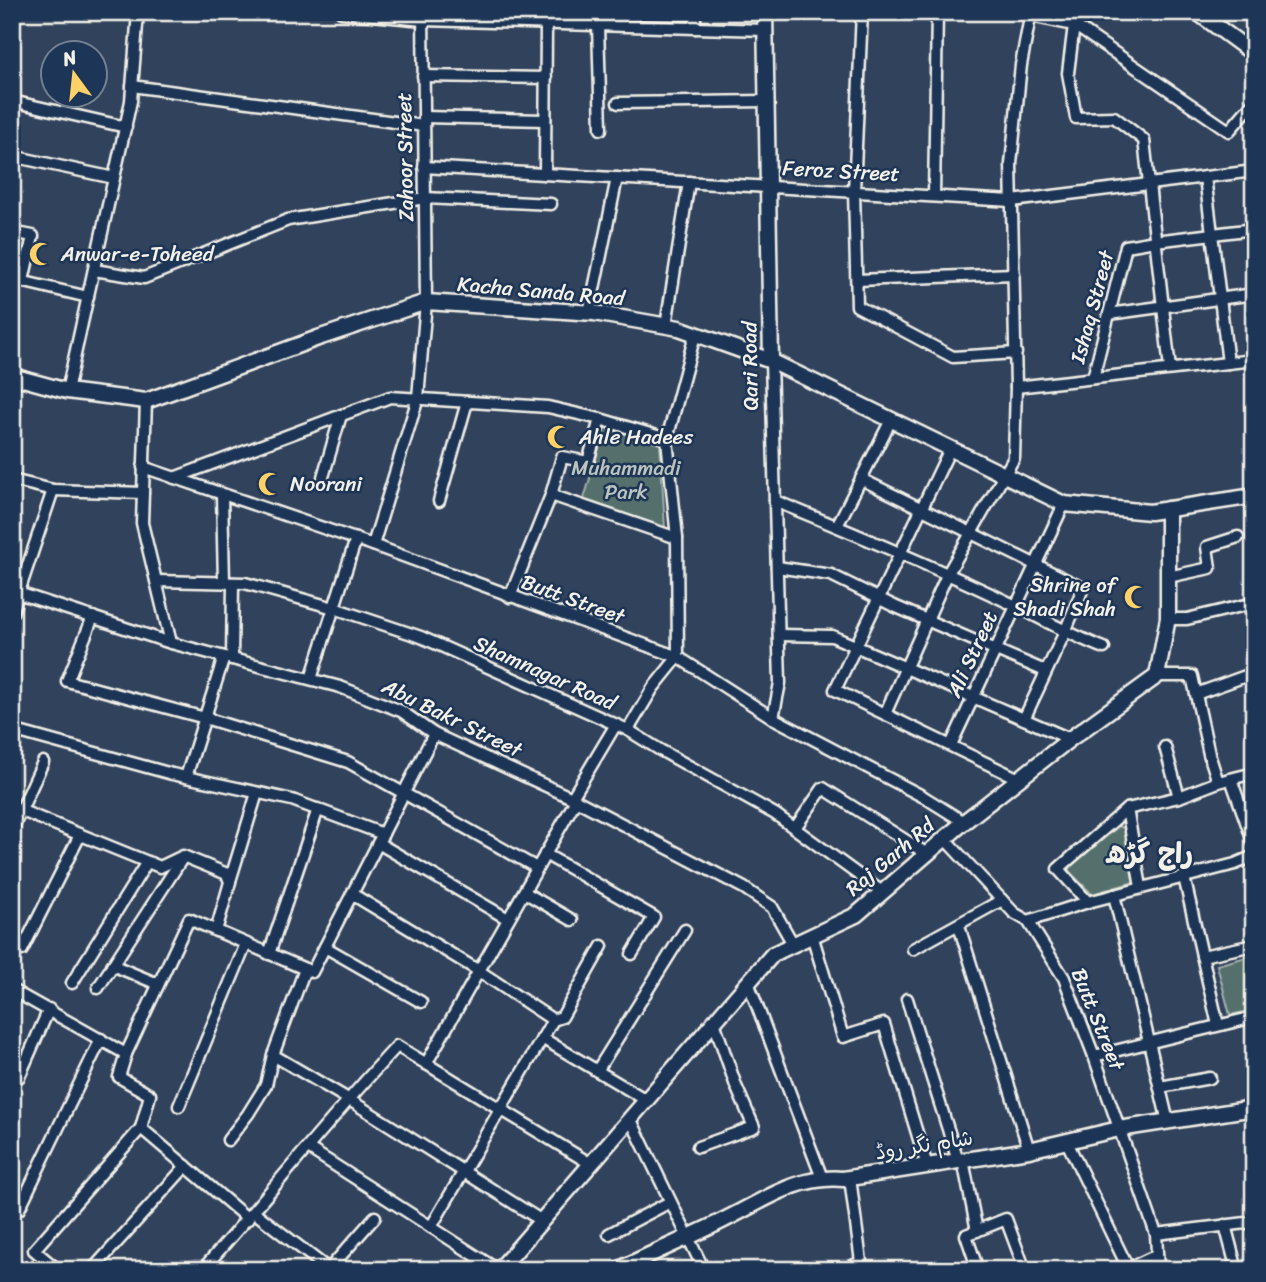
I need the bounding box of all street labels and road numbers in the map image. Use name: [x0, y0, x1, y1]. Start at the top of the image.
street label: Zahoor Street: [385, 92, 425, 222]
street label: Feroz Street: [781, 149, 901, 193]
street label: Ishaq Street: [1058, 245, 1126, 369]
street label: Kacha Sanda Road: [456, 265, 628, 317]
street label: Qari Road: [730, 319, 770, 411]
street label: Butt Street: [516, 563, 632, 636]
street label: Ali Street: [935, 604, 1009, 705]
street label: Shamnagar Road: [467, 625, 624, 722]
street label: Abu Bakr Street: [374, 667, 530, 769]
street label: Raj Garh Rd: [836, 807, 945, 906]
street label: Butt Street: [1060, 962, 1136, 1077]
street label: شام نگر روڈ: [872, 1119, 976, 1171]

